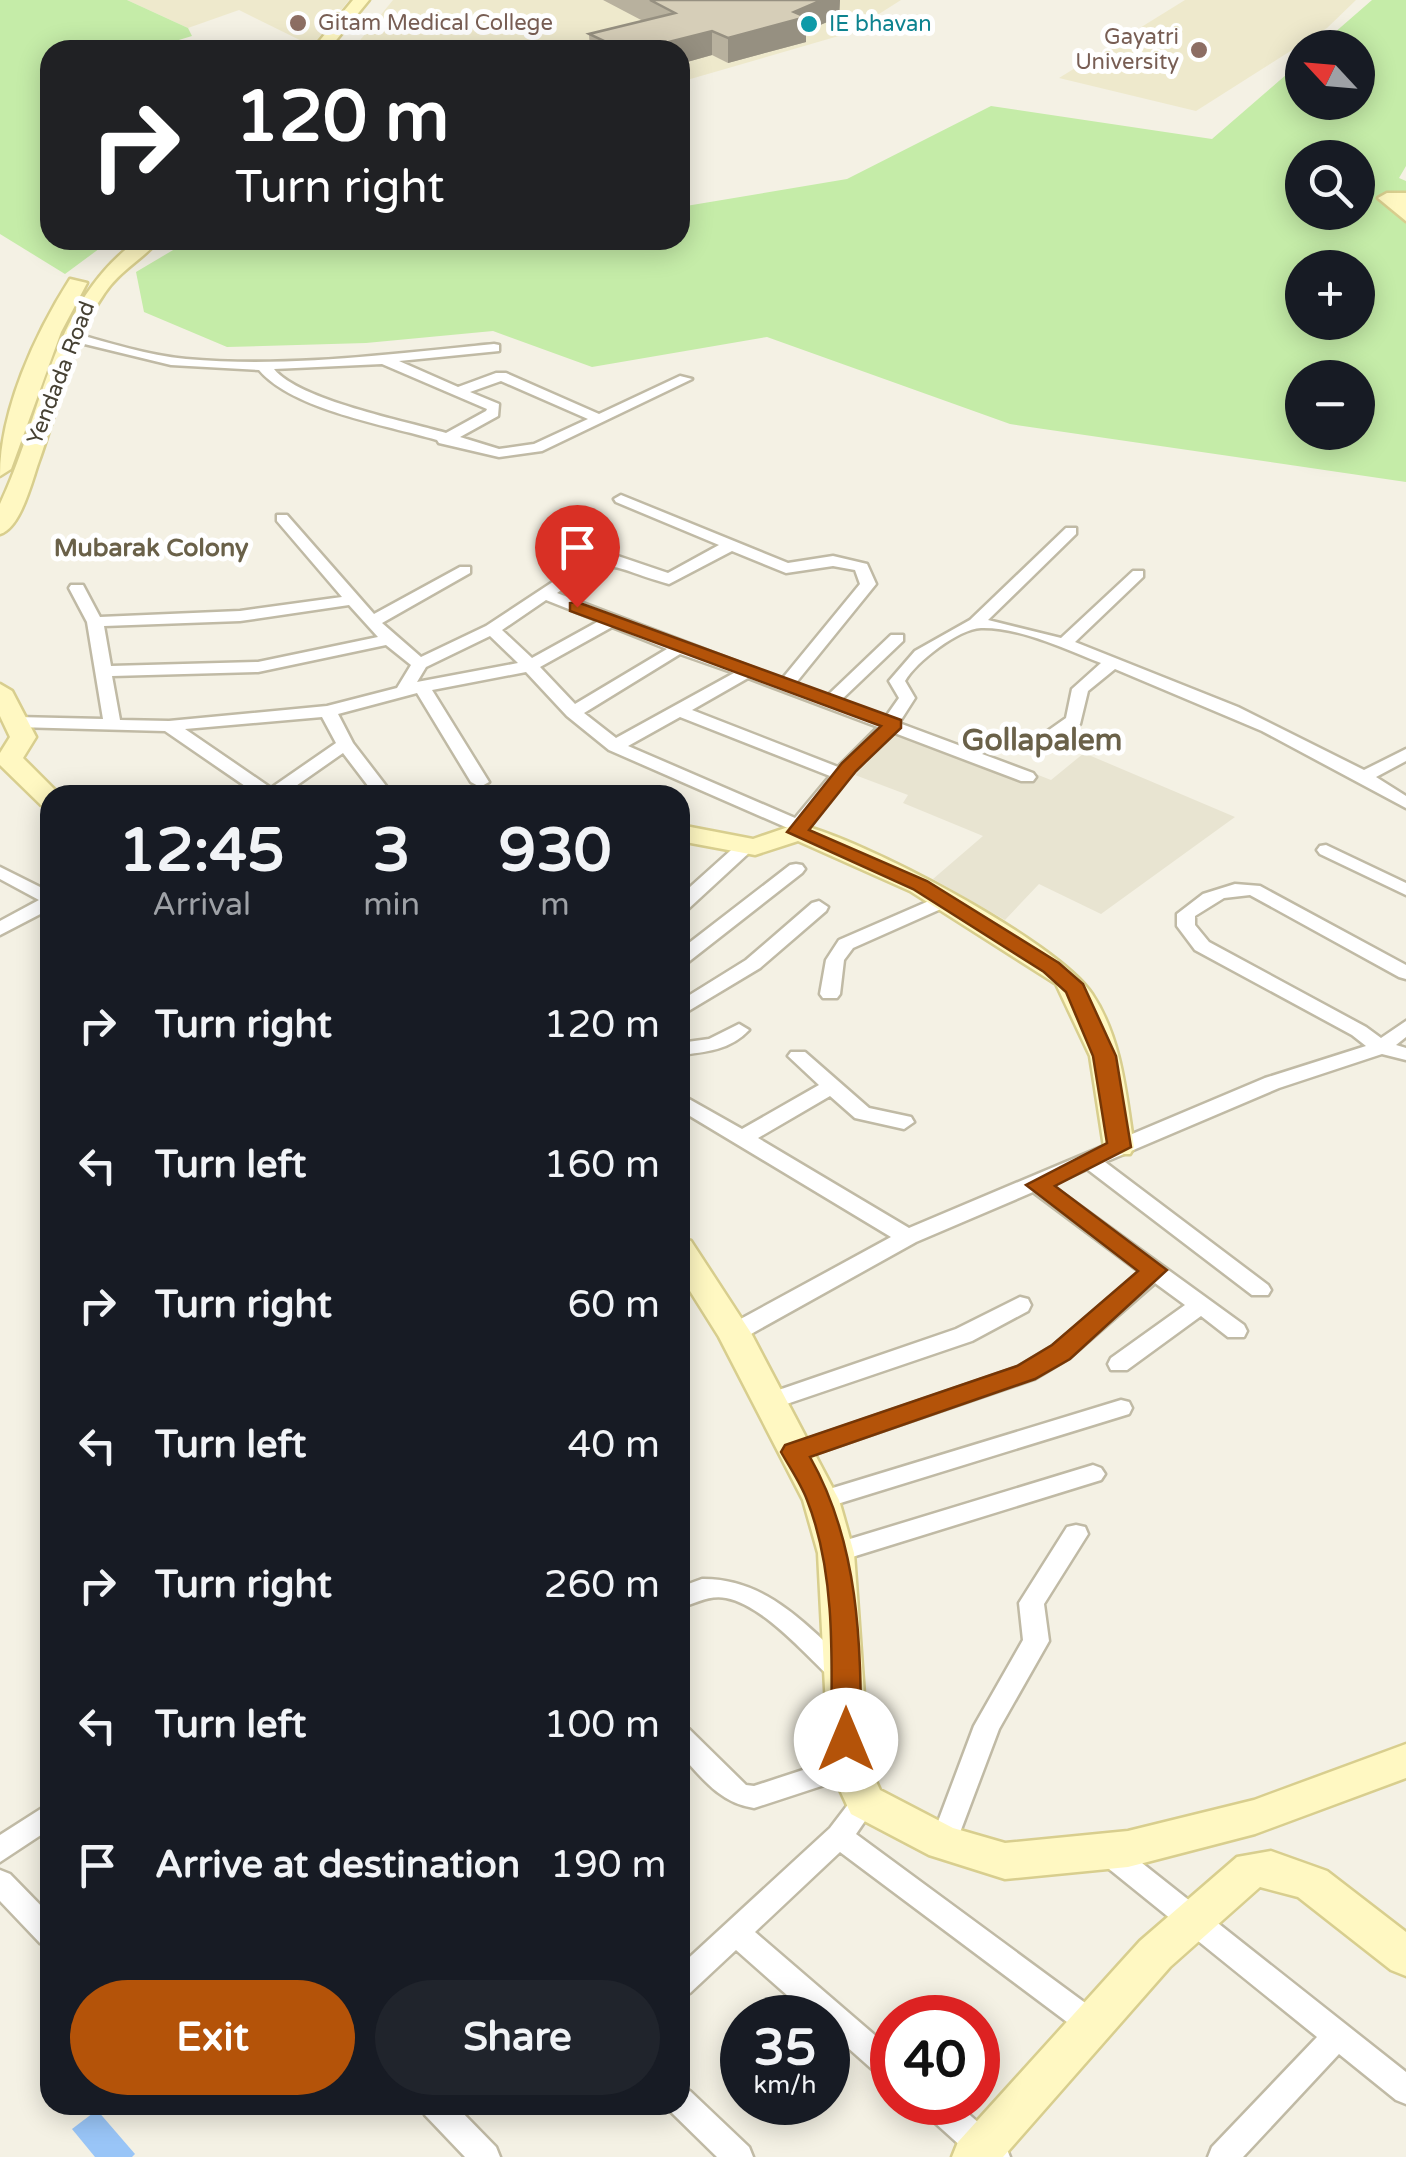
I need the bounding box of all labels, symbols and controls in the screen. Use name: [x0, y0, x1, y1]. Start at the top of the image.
place label: Gitam Medical College: [318, 10, 553, 36]
place label: IE bhavan: [829, 11, 932, 37]
marker: Gitam Medical College: [287, 12, 309, 34]
marker: IE bhavan: [798, 13, 820, 35]
place label: Gayatri University: [1075, 24, 1179, 75]
north arrow: [1285, 30, 1375, 120]
map controls: [1285, 30, 1375, 450]
marker: Gayatri University: [1188, 39, 1210, 61]
text: 120 m: [235, 76, 449, 160]
icon: right: [70, 80, 200, 210]
button: search: [1285, 140, 1375, 230]
text: Turn right: [235, 161, 444, 215]
button: +: [1285, 250, 1375, 340]
street label: Yendada Road: [22, 297, 100, 449]
button: −: [1285, 360, 1375, 450]
pin: [535, 505, 620, 608]
icon: arrive: [550, 520, 605, 575]
district label: Mubarak Colony: [54, 533, 249, 563]
district label: Gollapalem: [962, 722, 1122, 759]
text: 12:45: [118, 815, 285, 887]
text: 3: [373, 815, 410, 887]
text: 930: [498, 815, 612, 887]
text: Arrival: [152, 886, 251, 924]
text: min: [363, 886, 420, 924]
text: m: [540, 886, 570, 924]
icon: right: [70, 998, 125, 1053]
text: Turn right: [155, 1002, 332, 1048]
text: 120 m: [544, 1002, 660, 1048]
icon: left: [70, 1138, 125, 1193]
text: Turn left: [155, 1142, 306, 1188]
text: 160 m: [544, 1142, 660, 1188]
icon: right: [70, 1278, 125, 1333]
text: Turn right: [155, 1282, 332, 1328]
text: 60 m: [568, 1282, 660, 1328]
icon: left: [70, 1418, 125, 1473]
text: Turn left: [155, 1422, 306, 1468]
text: 40 m: [568, 1422, 660, 1468]
icon: right: [70, 1558, 125, 1613]
text: Turn right: [155, 1562, 332, 1608]
text: 260 m: [544, 1562, 660, 1608]
position arrow: [794, 1688, 898, 1792]
icon: left: [70, 1698, 125, 1753]
text: Turn left: [155, 1702, 306, 1748]
text: 100 m: [544, 1702, 660, 1748]
icon: arrive: [70, 1838, 125, 1893]
text: Arrive at destination: [155, 1842, 520, 1888]
text: 190 m: [550, 1842, 666, 1888]
button: Exit: [70, 1980, 355, 2095]
button: Share: [375, 1980, 660, 2095]
speed limit sign: 40: [870, 1995, 1000, 2125]
text: 35: [754, 2018, 816, 2078]
text: km/h: [754, 2070, 816, 2100]

